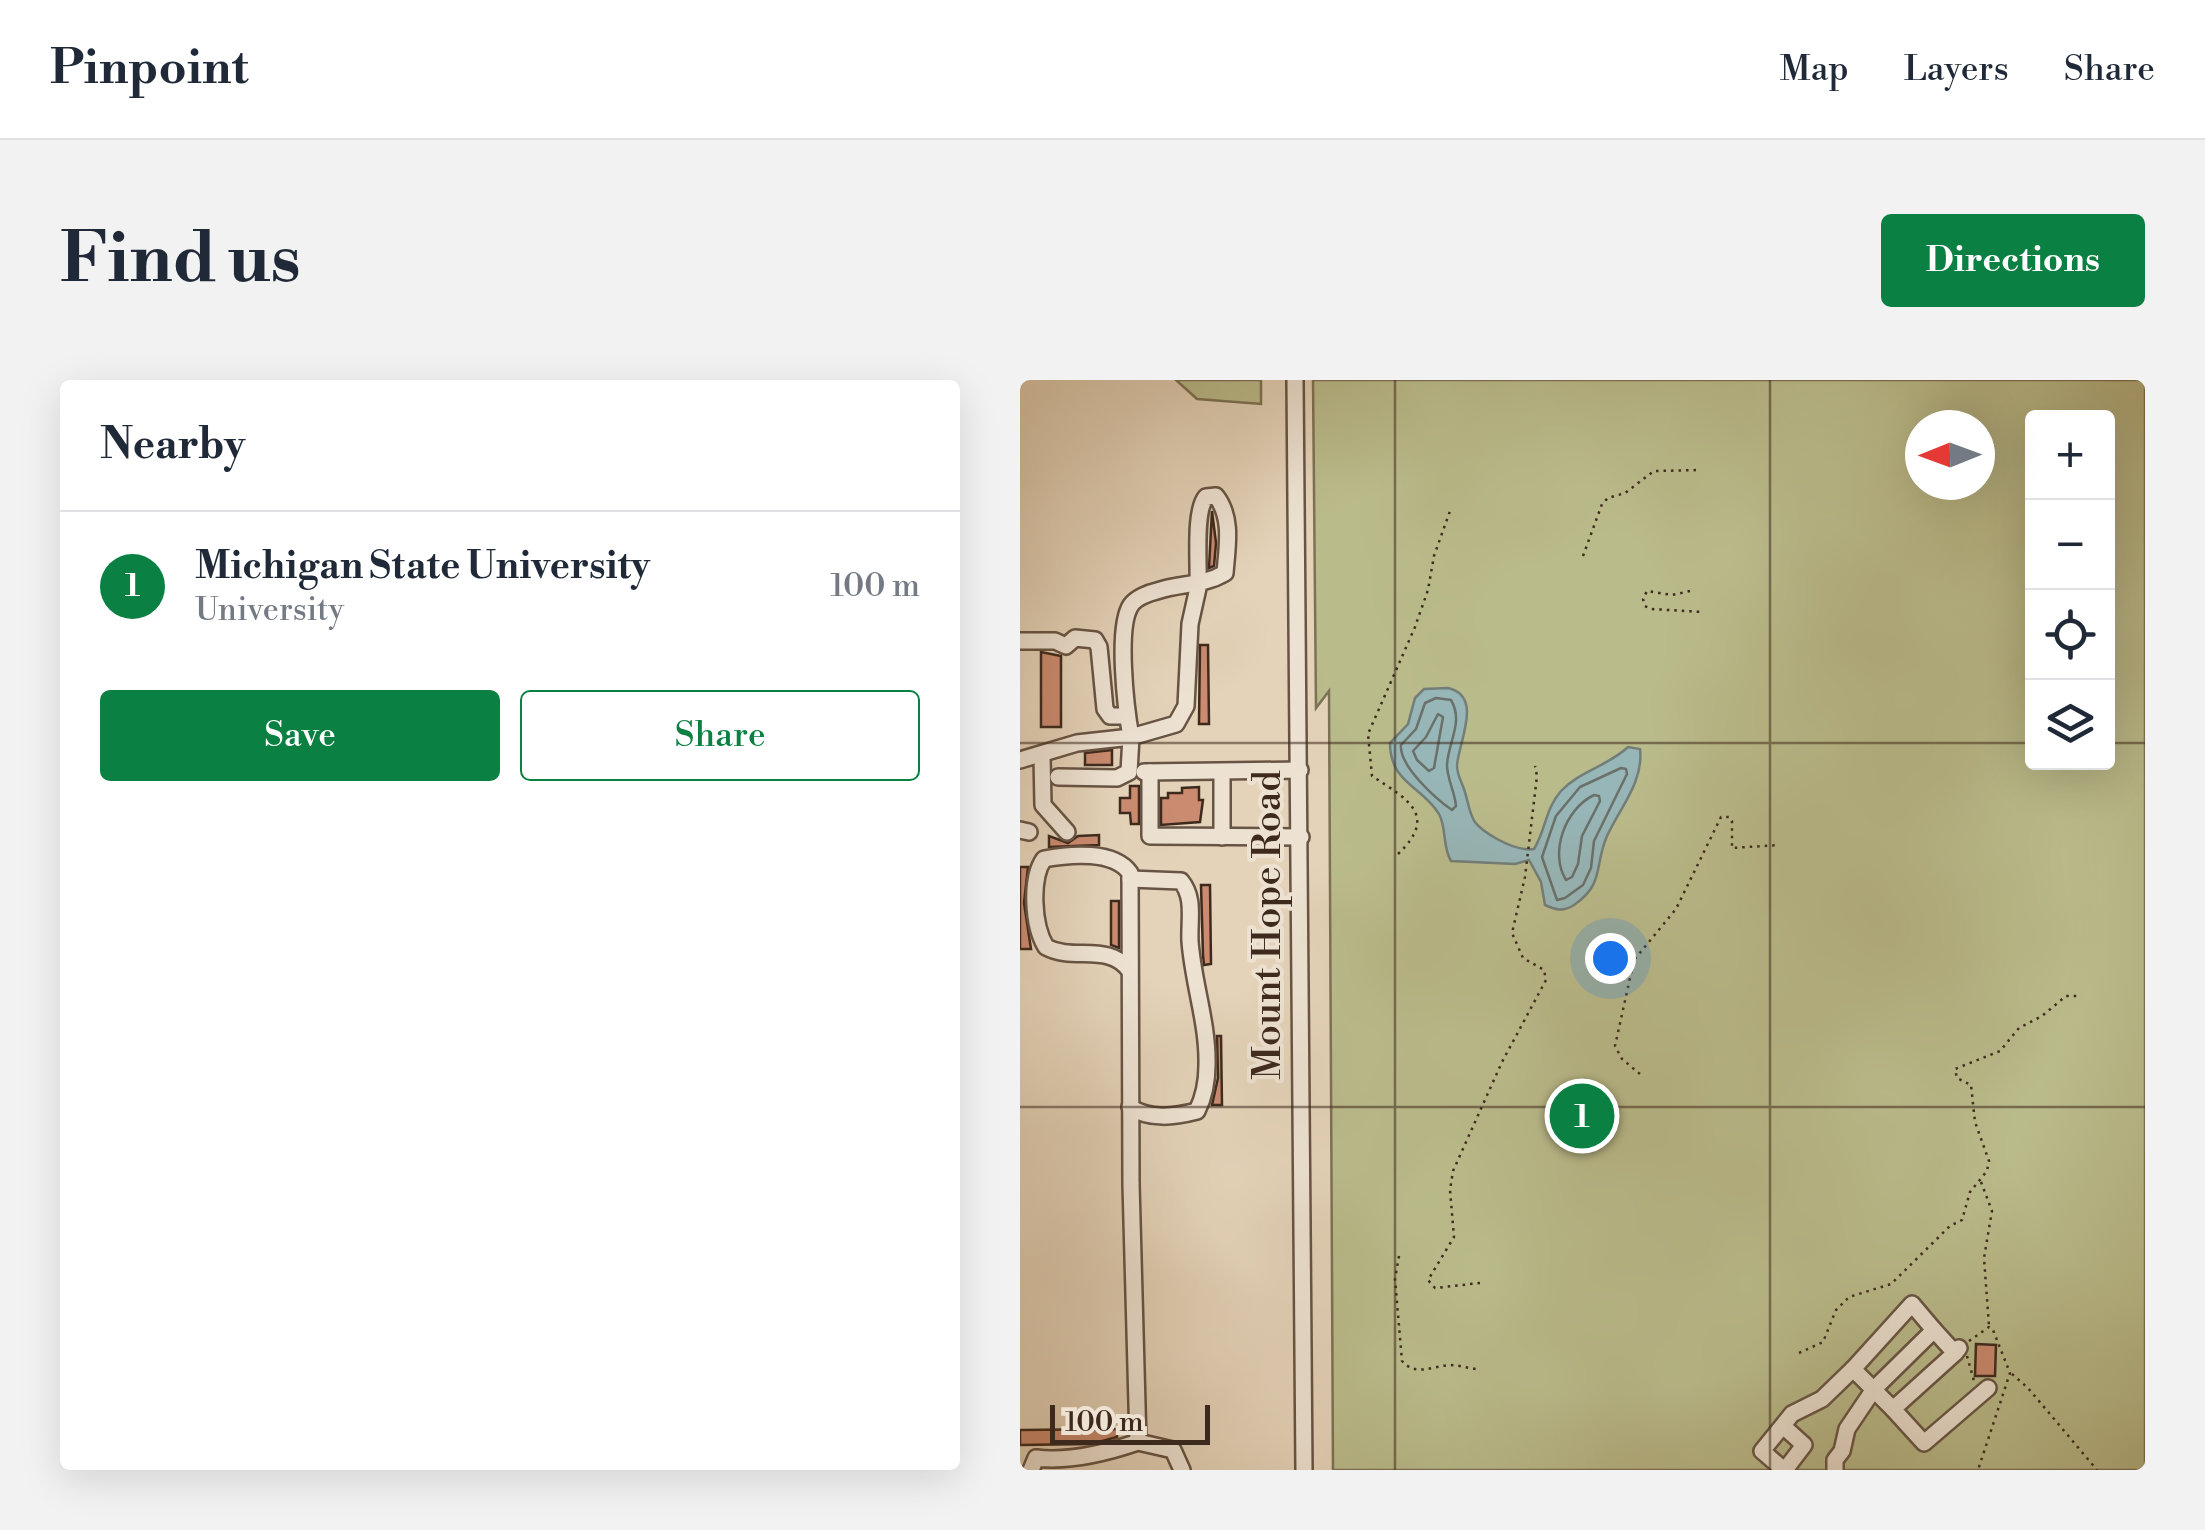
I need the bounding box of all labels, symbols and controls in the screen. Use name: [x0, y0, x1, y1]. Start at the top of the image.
text: Pinpoint: [50, 39, 249, 99]
text: Map: [1780, 48, 1849, 91]
text: Layers: [1904, 48, 2009, 91]
text: Share: [2064, 48, 2155, 91]
button: Directions: [1881, 214, 2145, 307]
text: Find us: [60, 216, 301, 304]
north arrow: [1905, 410, 1995, 500]
map controls: [2025, 410, 2115, 770]
button: +: [2025, 410, 2115, 500]
text: Nearby: [100, 419, 245, 472]
button: −: [2025, 500, 2115, 590]
text: Michigan State University: [195, 543, 650, 590]
text: 1: [125, 566, 140, 606]
text: 100 m: [830, 566, 920, 606]
text: University: [195, 590, 344, 630]
button: locate: [2025, 590, 2115, 680]
button: layers: [2025, 680, 2115, 770]
button: Save: [100, 690, 500, 781]
button: Share: [520, 690, 920, 781]
street label: Mount Hope Road: [1245, 770, 1292, 1080]
your location: [1585, 933, 1636, 984]
pin: 1: [1550, 1078, 1614, 1154]
scale bar: [1050, 1400, 1210, 1444]
text: 100 m: [1065, 1405, 1144, 1440]

